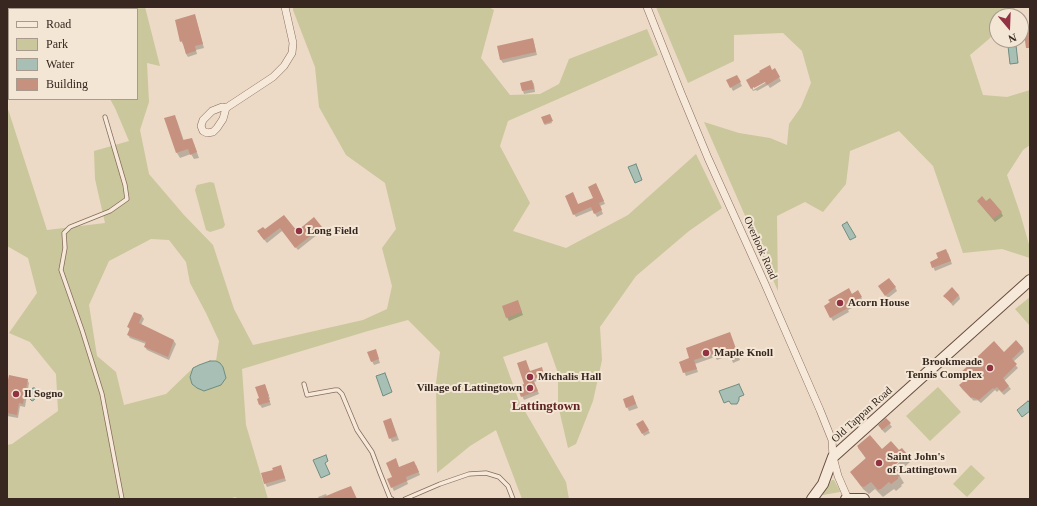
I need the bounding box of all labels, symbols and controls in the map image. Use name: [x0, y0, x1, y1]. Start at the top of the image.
legend: [8, 8, 138, 100]
north arrow: [989, 8, 1029, 48]
text: Road: [46, 17, 71, 31]
text: N: [1007, 31, 1018, 45]
text: Park: [46, 37, 68, 51]
text: Water: [46, 57, 74, 71]
text: Building: [46, 77, 88, 91]
street label: Overlook Road: [740, 214, 780, 282]
place label: Long Field: [307, 224, 358, 238]
marker: Long Field: [294, 226, 304, 236]
place label: Acorn House: [848, 296, 909, 310]
marker: Acorn House: [835, 298, 845, 308]
place label: Maple Knoll: [714, 346, 773, 360]
marker: Maple Knoll: [701, 348, 711, 358]
place label: Brookmeade Tennis Complex: [906, 355, 982, 381]
marker: Brookmeade Tennis Complex: [985, 363, 995, 373]
place label: Michalis Hall: [538, 370, 601, 384]
marker: Michalis Hall: [525, 372, 535, 382]
place label: Village of Lattingtown: [417, 381, 522, 395]
marker: Village of Lattingtown: [525, 383, 535, 393]
street label: Old Tappan Road: [829, 384, 895, 446]
place label: Il Sogno: [24, 387, 63, 401]
marker: Il Sogno: [11, 389, 21, 399]
district label: Lattingtown: [512, 399, 580, 415]
place label: Saint John's of Lattingtown: [887, 450, 957, 476]
marker: Saint John's of Lattingtown: [874, 458, 884, 468]

